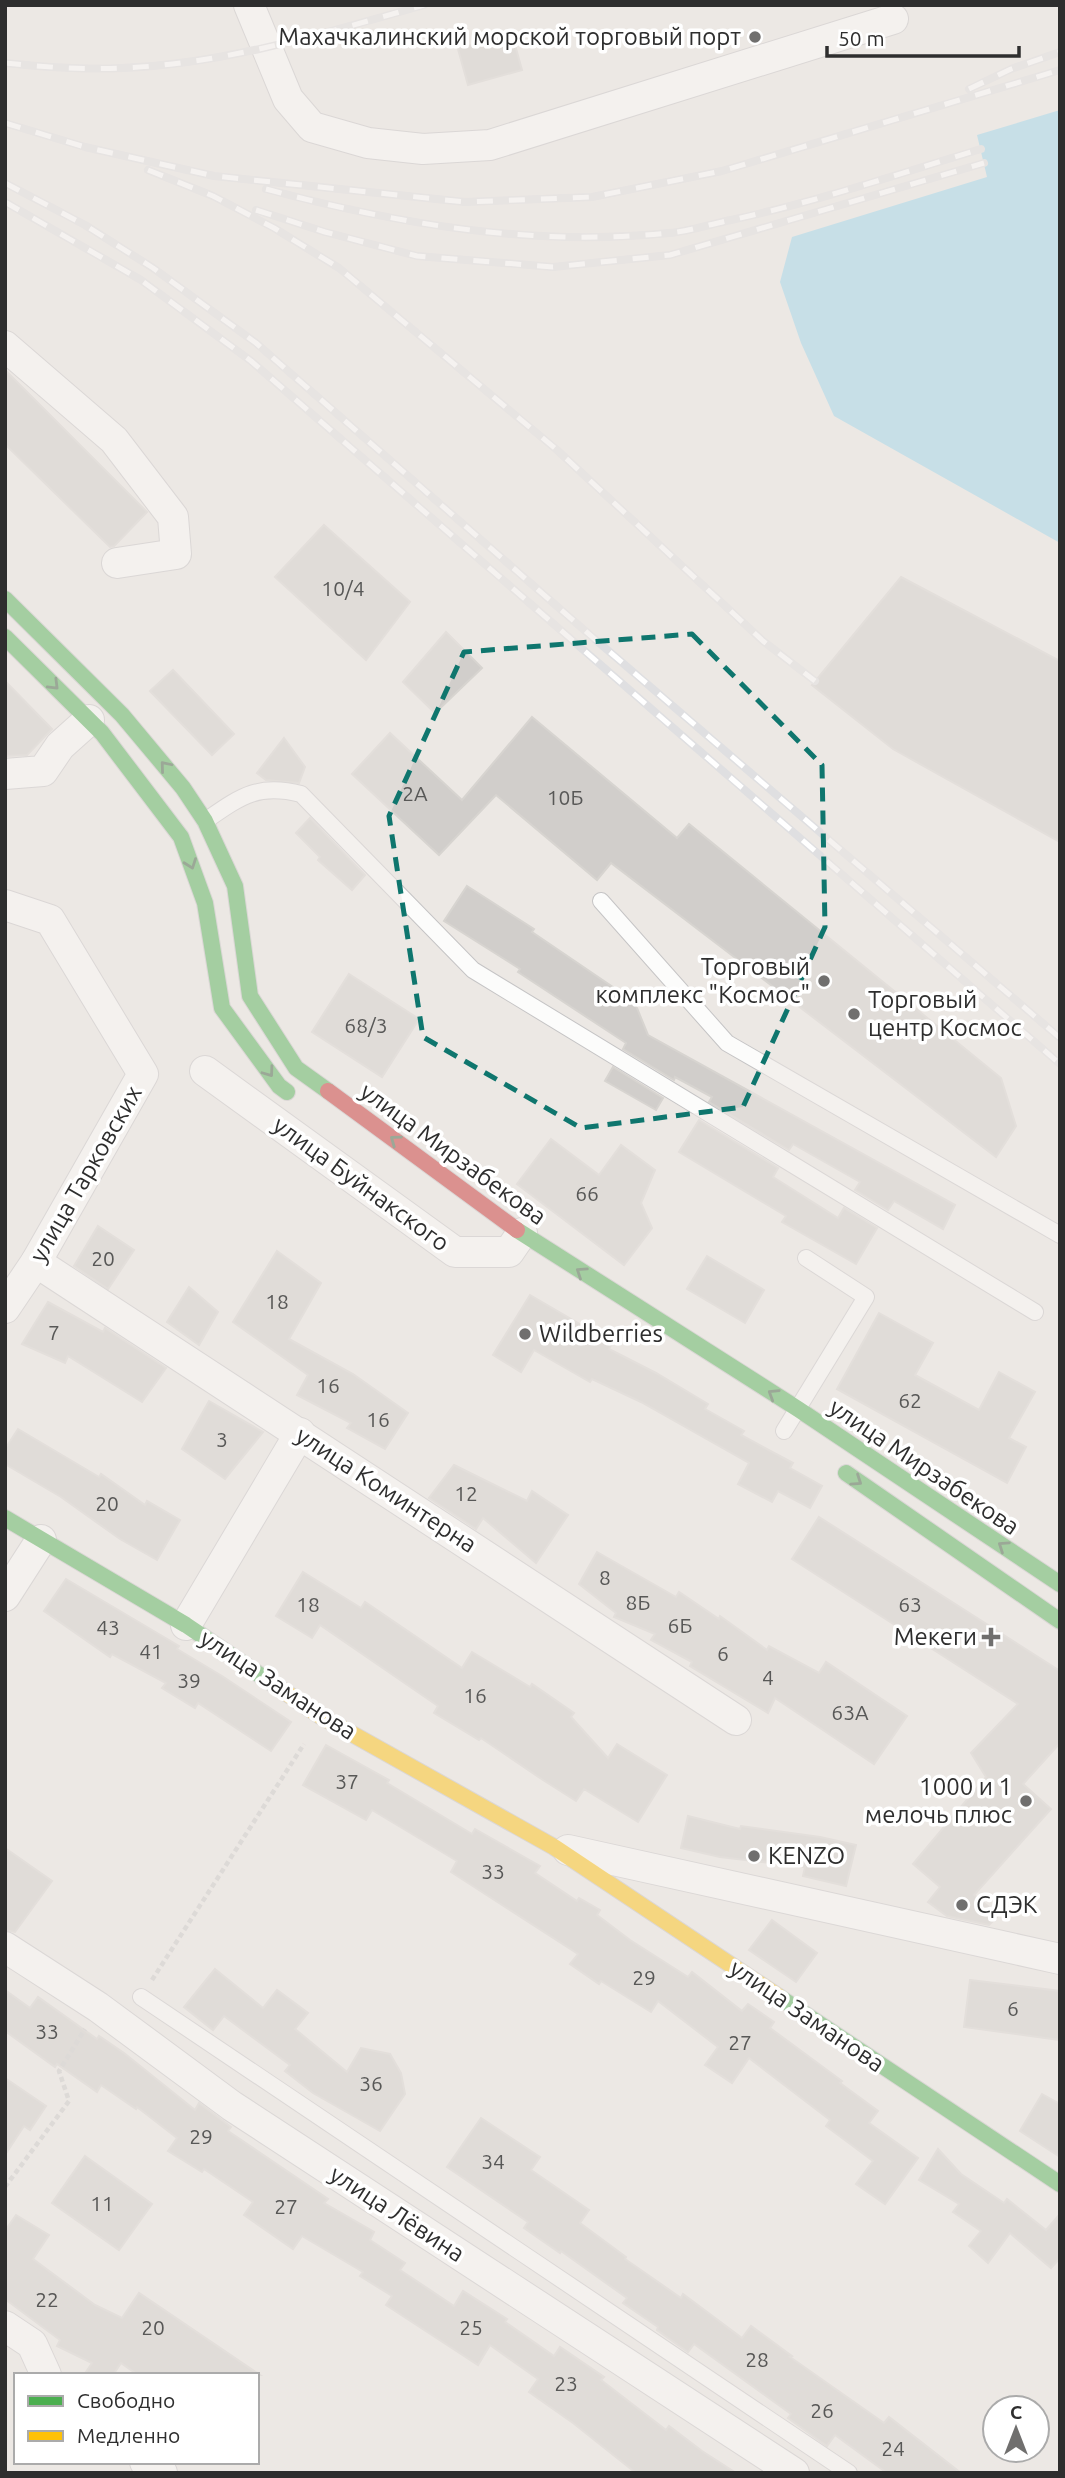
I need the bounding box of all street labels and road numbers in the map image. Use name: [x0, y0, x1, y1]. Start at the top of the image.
street label: улица Мирзабекова: [355, 1077, 551, 1230]
street label: улица Тарковских: [24, 1081, 147, 1267]
street label: улица Буйнакского: [268, 1111, 455, 1256]
street label: улица Мирзабекова: [824, 1393, 1024, 1540]
street label: улица Коминтерна: [291, 1421, 481, 1558]
street label: улица Заманова: [195, 1624, 361, 1745]
street label: улица Заманова: [725, 1954, 890, 2077]
street label: улица Лёвина: [325, 2160, 470, 2267]

